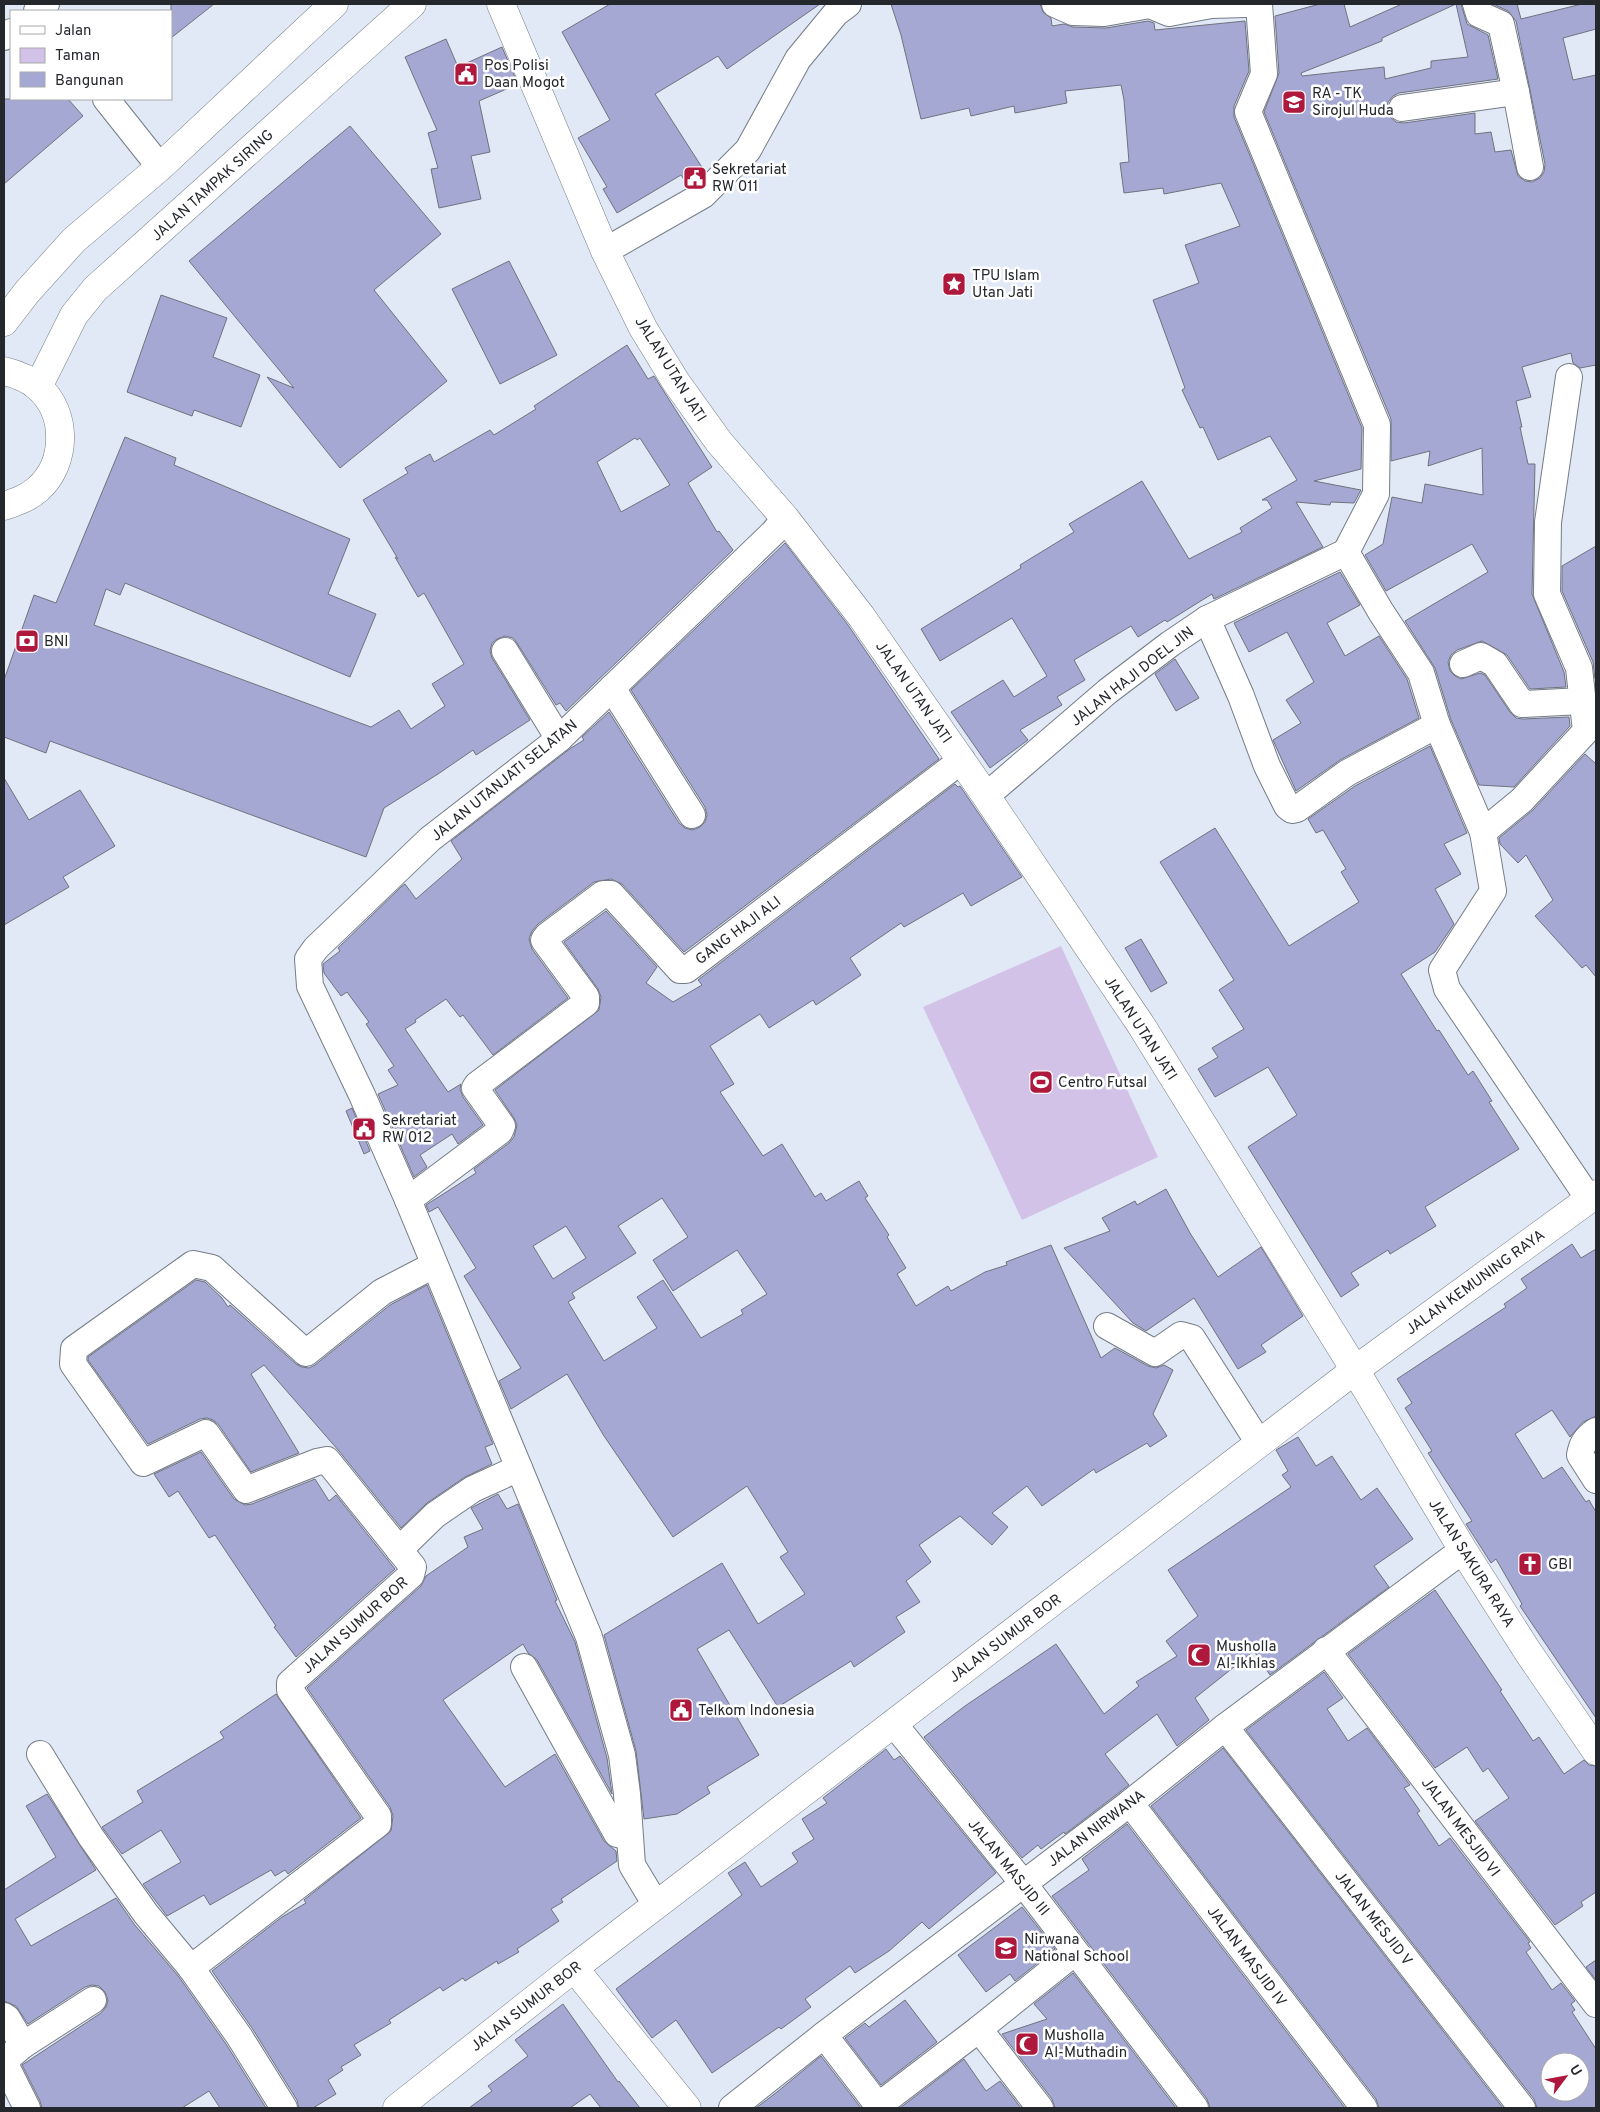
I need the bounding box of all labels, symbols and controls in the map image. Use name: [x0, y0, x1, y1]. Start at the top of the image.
legend: [10, 10, 172, 100]
text: Jalan: [55, 22, 92, 41]
text: Taman: [55, 47, 100, 66]
place label: Pos Polisi Daan Mogot: [484, 57, 565, 93]
public building icon: Pos Polisi Daan Mogot: [453, 61, 479, 87]
text: Bangunan: [55, 72, 124, 91]
place label: RA - TK Sirojul Huda: [1312, 85, 1394, 121]
school or university icon: RA - TK Sirojul Huda: [1281, 89, 1307, 115]
street label: JALAN TAMPAK SIRING: [148, 126, 278, 246]
place label: Sekretariat RW 011: [712, 161, 787, 197]
public building icon: Sekretariat RW 011: [682, 165, 708, 191]
place label: TPU Islam Utan Jati: [972, 267, 1040, 303]
place icon: TPU Islam Utan Jati: [941, 271, 967, 297]
street label: JALAN UTAN JATI: [630, 314, 710, 426]
street label: JALAN HAJI DOEL JIN: [1067, 623, 1198, 731]
bank icon: BNI: [14, 628, 40, 654]
place label: BNI: [44, 633, 69, 652]
street label: JALAN UTAN JATI: [870, 638, 955, 748]
street label: JALAN UTANJATI SELATAN: [428, 716, 582, 846]
street label: GANG HAJI ALI: [692, 893, 786, 970]
street label: JALAN UTAN JATI: [1099, 973, 1181, 1085]
sports icon: Centro Futsal: [1028, 1069, 1054, 1095]
place label: Centro Futsal: [1058, 1074, 1147, 1093]
place label: Sekretariat RW 012: [382, 1112, 457, 1148]
public building icon: Sekretariat RW 012: [351, 1116, 377, 1142]
street label: JALAN KEMUNING RAYA: [1403, 1226, 1549, 1340]
street label: JALAN SAKURA RAYA: [1423, 1496, 1518, 1632]
church icon: GBI: [1517, 1551, 1543, 1577]
place label: GBI: [1548, 1556, 1572, 1575]
street label: JALAN SUMUR BOR: [299, 1574, 413, 1679]
street label: JALAN SUMUR BOR: [946, 1591, 1066, 1688]
place label: Musholla Al-Ikhlas: [1216, 1638, 1276, 1674]
mosque icon: Musholla Al-Ikhlas: [1186, 1642, 1212, 1668]
public building icon: Telkom Indonesia: [668, 1697, 694, 1723]
place label: Telkom Indonesia: [698, 1702, 814, 1721]
street label: JALAN MESJID VI: [1416, 1775, 1503, 1881]
street label: JALAN NIRWANA: [1044, 1786, 1149, 1872]
street label: JALAN MASJID III: [963, 1816, 1053, 1920]
street label: JALAN MESJID V: [1330, 1868, 1416, 1970]
street label: JALAN MASJID IV: [1202, 1903, 1290, 2011]
place label: Nirwana National School: [1024, 1931, 1129, 1967]
school or university icon: Nirwana National School: [993, 1935, 1019, 1961]
street label: JALAN SUMUR BOR: [467, 1958, 586, 2057]
place label: Musholla Al-Muthadin: [1044, 2027, 1127, 2063]
mosque icon: Musholla Al-Muthadin: [1014, 2031, 1040, 2057]
north arrow: [1540, 2052, 1590, 2102]
text: U: [1565, 2062, 1585, 2080]

